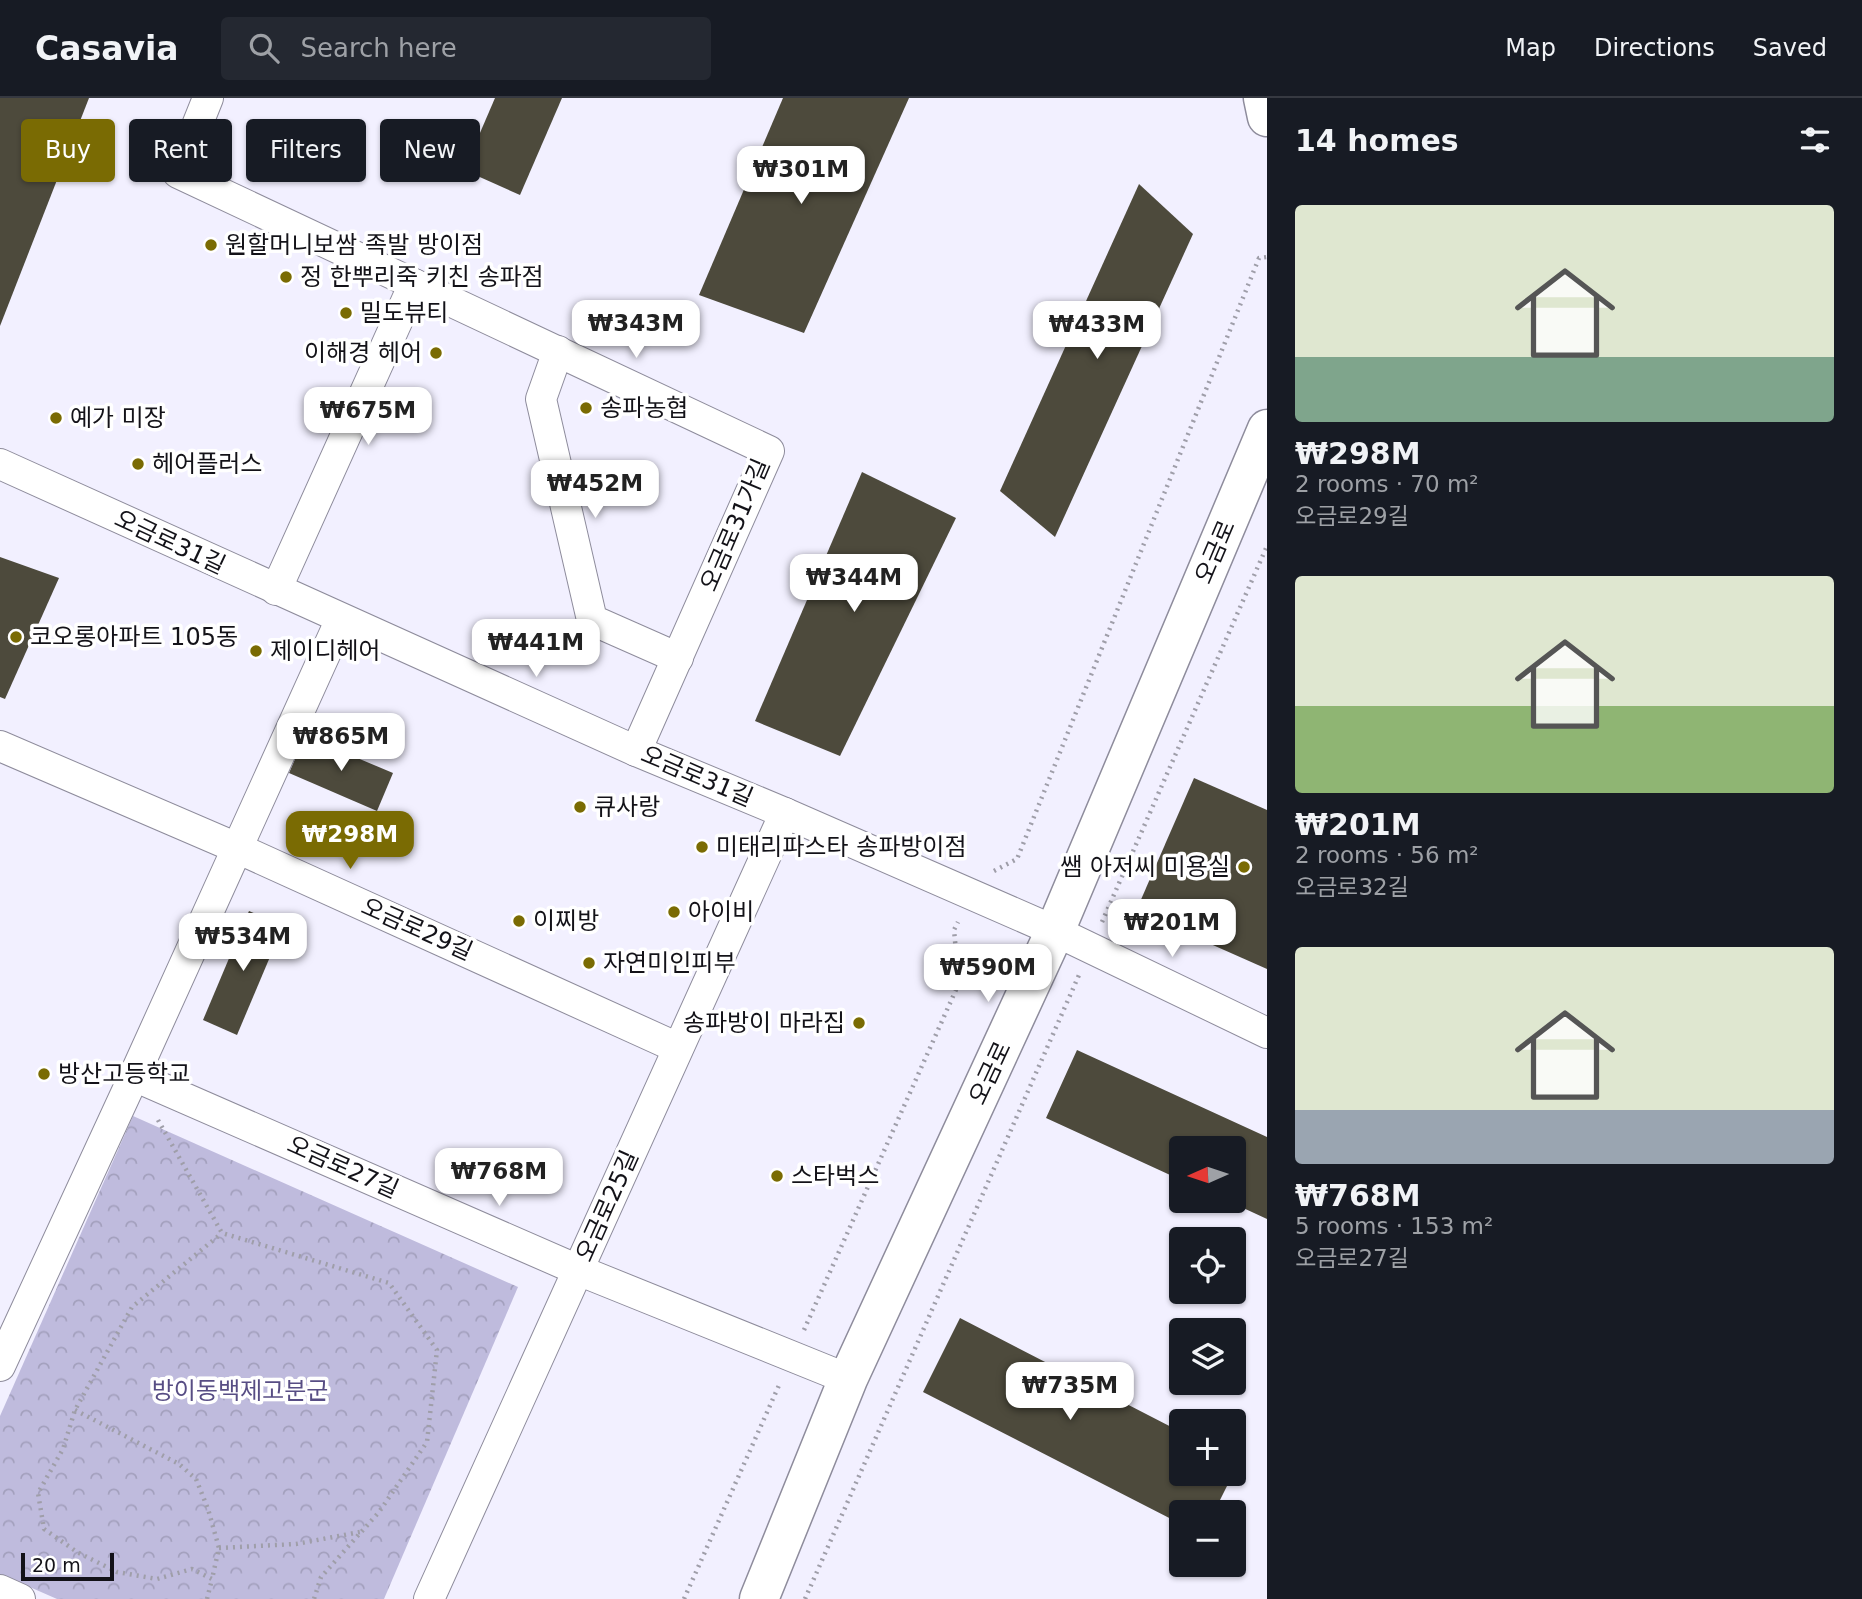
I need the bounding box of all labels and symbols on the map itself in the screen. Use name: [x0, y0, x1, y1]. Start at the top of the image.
pin: ₩301M: [752, 146, 850, 206]
place label: 원할머니보쌈 족발 방이점: [225, 231, 483, 259]
marker: 원할머니보쌈 족발 방이점: [203, 237, 219, 253]
place label: 정 한뿌리죽 키친 송파점: [300, 263, 544, 291]
marker: 정 한뿌리죽 키친 송파점: [278, 269, 294, 285]
place label: 밀도뷰티: [360, 299, 448, 327]
pin: ₩343M: [587, 300, 685, 360]
pin: ₩433M: [1048, 302, 1146, 361]
marker: 밀도뷰티: [338, 305, 354, 321]
place label: 이해경 헤어: [304, 339, 422, 367]
marker: 이해경 헤어: [428, 345, 444, 361]
pin: ₩675M: [319, 388, 417, 447]
place label: 송파농협: [600, 394, 688, 422]
marker: 송파농협: [578, 400, 594, 416]
place label: 예가 미장: [70, 404, 166, 432]
marker: 예가 미장: [48, 410, 64, 426]
place label: 헤어플러스: [152, 450, 262, 478]
street label: 오금로31가길: [695, 455, 775, 595]
marker: 헤어플러스: [130, 456, 146, 472]
pin: ₩452M: [546, 460, 644, 520]
street label: 오금로31길: [110, 504, 230, 580]
street label: 오금로: [1189, 516, 1241, 588]
pin: ₩344M: [805, 554, 903, 614]
pin: ₩441M: [487, 620, 585, 679]
place label: 코오롱아파트 105동: [30, 623, 238, 651]
marker: 코오롱아파트 105동: [8, 629, 24, 645]
place label: 제이디헤어: [270, 637, 380, 665]
marker: 제이디헤어: [248, 643, 264, 659]
pin: ₩865M: [292, 714, 390, 773]
street label: 오금로31길: [637, 740, 757, 812]
place label: 큐사랑: [594, 793, 660, 821]
marker: 큐사랑: [572, 799, 588, 815]
pin: ₩298M: [301, 812, 399, 871]
place label: 미태리파스타 송파방이점: [716, 833, 967, 861]
marker: 미태리파스타 송파방이점: [694, 839, 710, 855]
place label: 쌤 아저씨 미용실: [1060, 853, 1230, 881]
marker: 쌤 아저씨 미용실: [1236, 859, 1252, 875]
street label: 오금로29길: [357, 892, 477, 966]
place label: 아이비: [688, 898, 754, 926]
pin: ₩201M: [1123, 900, 1221, 959]
marker: 아이비: [666, 904, 682, 920]
place label: 이찌방: [533, 907, 599, 935]
marker: 이찌방: [511, 913, 527, 929]
pin: ₩534M: [194, 914, 292, 973]
pin: ₩590M: [939, 944, 1037, 1004]
place label: 자연미인피부: [603, 949, 735, 977]
marker: 자연미인피부: [581, 955, 597, 971]
place label: 송파방이 마라집: [683, 1009, 845, 1037]
marker: 송파방이 마라집: [851, 1015, 867, 1031]
street label: 오금로: [963, 1037, 1017, 1109]
place label: 방산고등학교: [58, 1060, 190, 1088]
marker: 방산고등학교: [36, 1066, 52, 1082]
street label: 오금로27길: [283, 1130, 403, 1204]
north arrow: [1169, 1136, 1246, 1213]
street label: 오금로25길: [570, 1146, 644, 1266]
pin: ₩768M: [450, 1148, 548, 1208]
place label: 스타벅스: [791, 1162, 879, 1190]
marker: 스타벅스: [769, 1168, 785, 1184]
pin: ₩735M: [1021, 1362, 1119, 1422]
park label: 방이동백제고분군: [152, 1377, 328, 1405]
scale bar: [21, 1550, 114, 1582]

